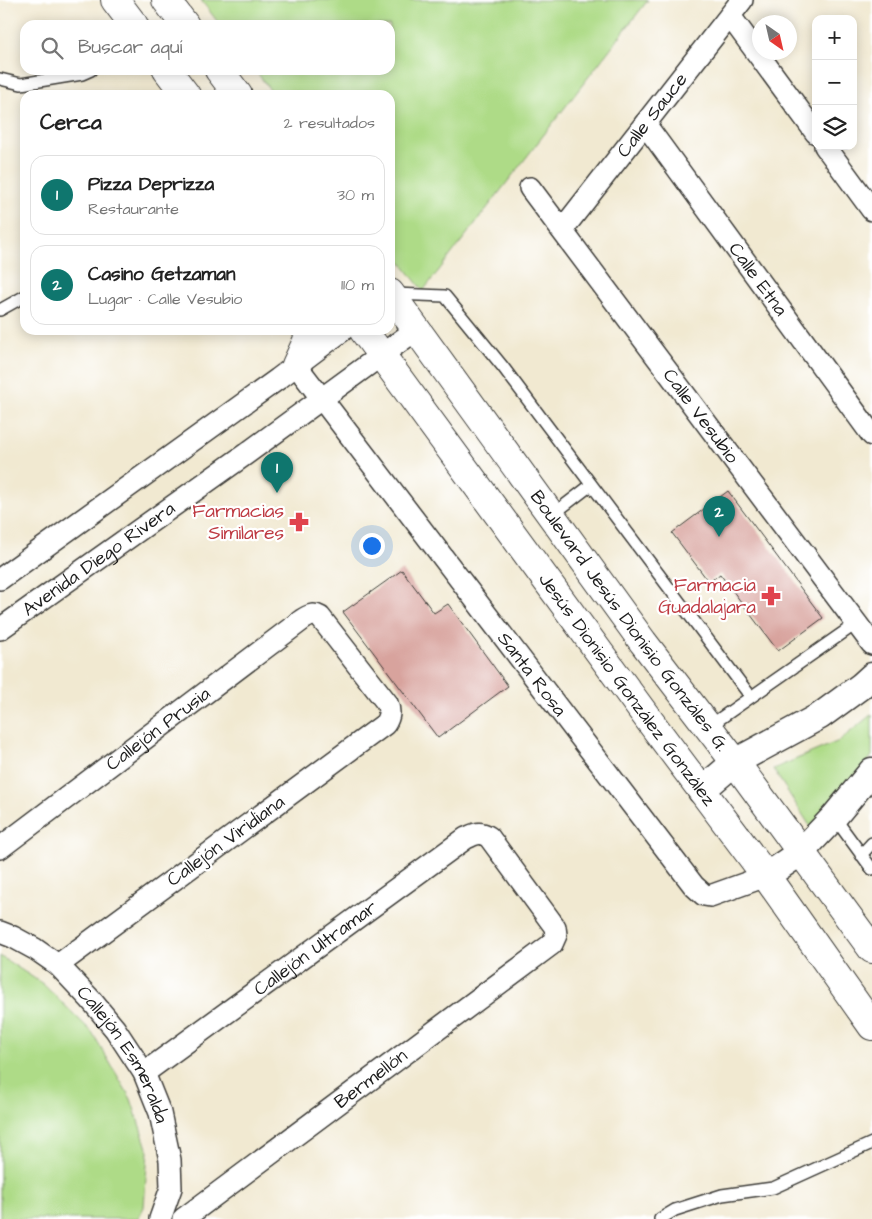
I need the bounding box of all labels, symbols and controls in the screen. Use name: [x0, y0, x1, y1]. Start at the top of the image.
north arrow: [752, 15, 797, 60]
map controls: [812, 15, 857, 150]
button: +: [812, 15, 857, 60]
search box: [20, 20, 395, 75]
icon: search: [38, 34, 66, 62]
text: Buscar aquí: [78, 34, 182, 61]
button: −: [812, 60, 857, 105]
street label: Calle Sauce: [610, 67, 694, 163]
button: layers: [812, 105, 857, 150]
text: Cerca: [40, 108, 102, 137]
text: 2 resultados: [283, 112, 375, 134]
text: Pizza Deprizza: [88, 171, 214, 198]
text: 1: [56, 184, 58, 206]
text: 30 m: [337, 184, 374, 206]
text: Restaurante: [88, 198, 179, 220]
street label: Calle Etna: [722, 237, 794, 322]
text: Casino Getzaman: [88, 261, 235, 288]
text: 2: [52, 274, 62, 296]
text: 110 m: [341, 274, 374, 296]
text: Lugar · Calle Vesubio: [88, 288, 242, 310]
street label: Calle Vesubio: [656, 363, 746, 469]
pin: 1: [261, 452, 293, 493]
street label: Boulevard Jesús Dionisio Gonzáles G.: [524, 485, 735, 757]
street label: Avenida Diego Rivera: [17, 495, 181, 623]
pin: 2: [703, 496, 735, 537]
place label: Farmacias Similares: [192, 498, 284, 547]
pharmacy icon: Farmacias Similares: [288, 511, 310, 533]
your location: [359, 533, 385, 559]
street label: Jesús Dionisio González González: [532, 567, 723, 812]
place label: Farmacia Guadalajara: [658, 572, 756, 621]
pharmacy icon: Farmacia Guadalajara: [760, 585, 782, 607]
street label: Santa Rosa: [491, 626, 573, 722]
street label: Callejón Prusia: [100, 680, 216, 777]
street label: Callejón Viridiana: [161, 789, 291, 893]
street label: Callejón Ultramar: [248, 893, 383, 1002]
street label: Callejón Esmeralda: [70, 979, 175, 1126]
street label: Bermellón: [329, 1042, 413, 1116]

